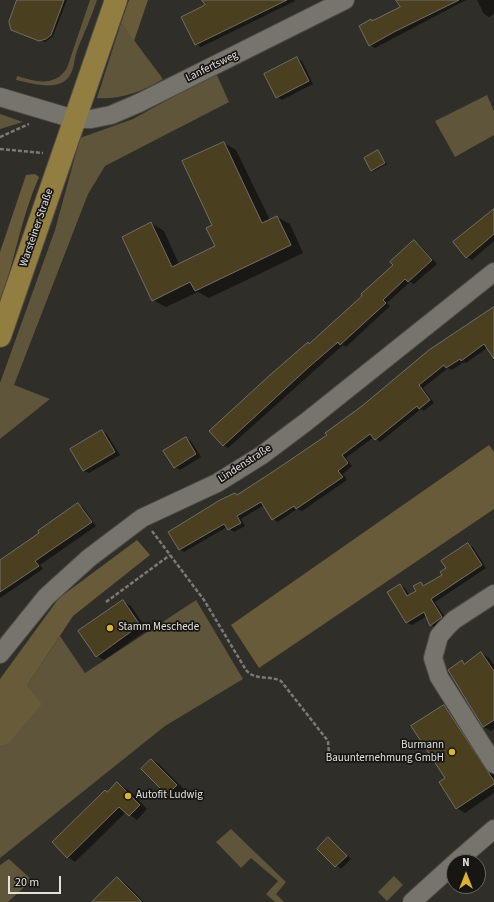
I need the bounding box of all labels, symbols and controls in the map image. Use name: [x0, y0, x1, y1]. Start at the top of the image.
street label: Lanfertsweg: [184, 49, 240, 85]
street label: Warsteiner Straße: [17, 187, 57, 269]
street label: Lindenstraße: [216, 442, 274, 486]
place label: Stamm Meschede: [118, 621, 199, 635]
marker: Stamm Meschede: [105, 623, 115, 633]
place label: Burmann Bauunternehmung GmbH: [326, 739, 444, 765]
marker: Burmann Bauunternehmung GmbH: [447, 747, 457, 757]
place label: Autofit Ludwig: [136, 789, 203, 803]
marker: Autofit Ludwig: [123, 791, 133, 801]
north arrow: [446, 854, 486, 894]
text: N: [462, 855, 470, 870]
scale bar: [10, 868, 63, 894]
text: 20 m: [15, 874, 39, 891]

